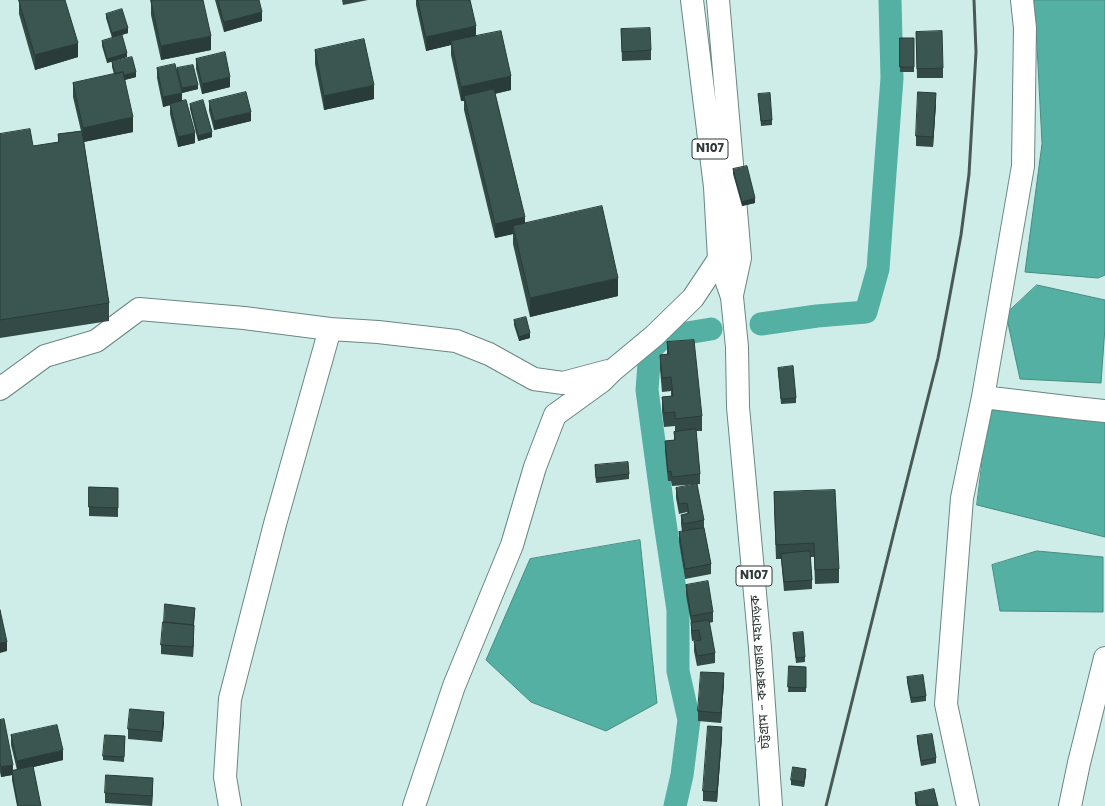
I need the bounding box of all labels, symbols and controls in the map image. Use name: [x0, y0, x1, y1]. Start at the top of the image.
road number: N107: [692, 139, 728, 159]
road number: N107: [736, 566, 772, 586]
street label: চট্টগ্রাম - কক্সবাজার মহাসড়ক: [748, 595, 774, 749]

